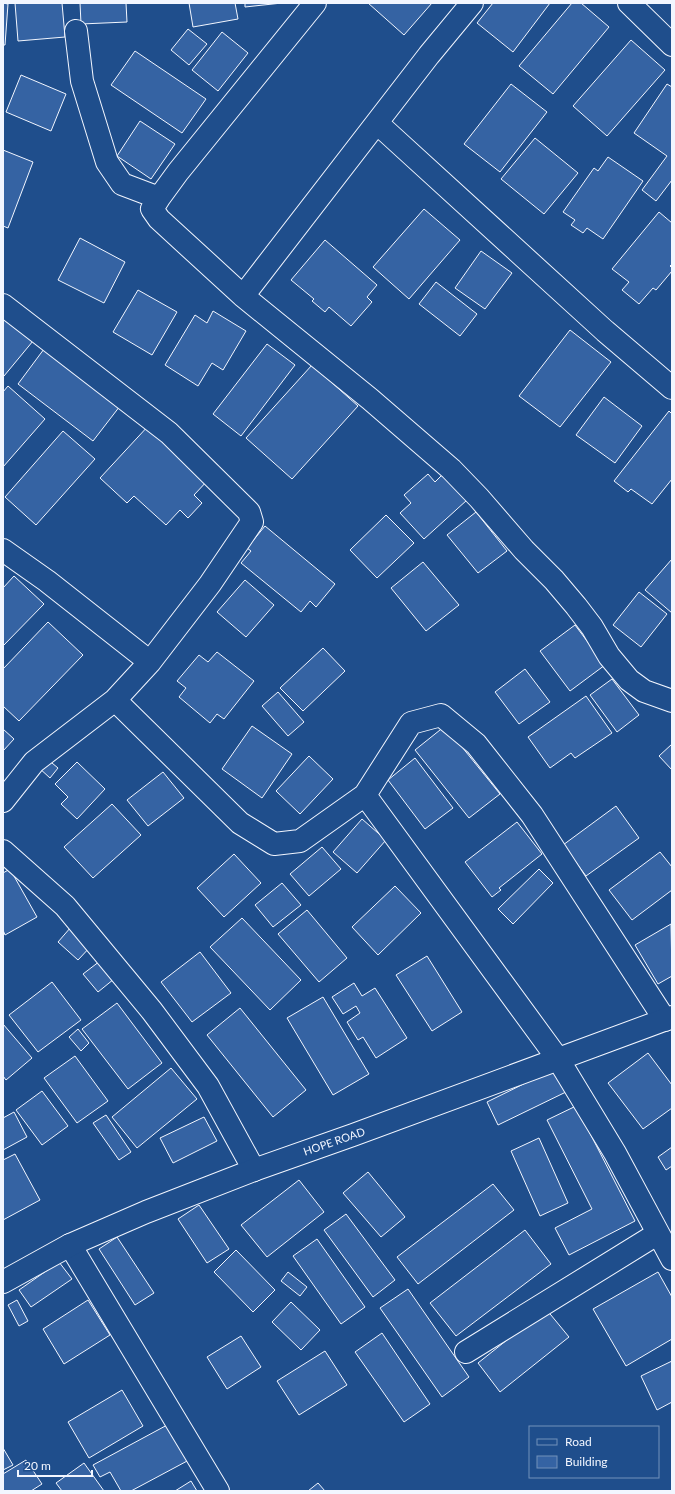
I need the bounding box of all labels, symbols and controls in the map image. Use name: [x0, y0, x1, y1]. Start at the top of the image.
street label: HOPE ROAD: [302, 1124, 366, 1158]
legend: [529, 1426, 659, 1478]
text: Road: [565, 1434, 592, 1449]
scale bar: [18, 1452, 92, 1478]
text: Building: [565, 1454, 608, 1469]
text: 20 m: [24, 1458, 51, 1473]

